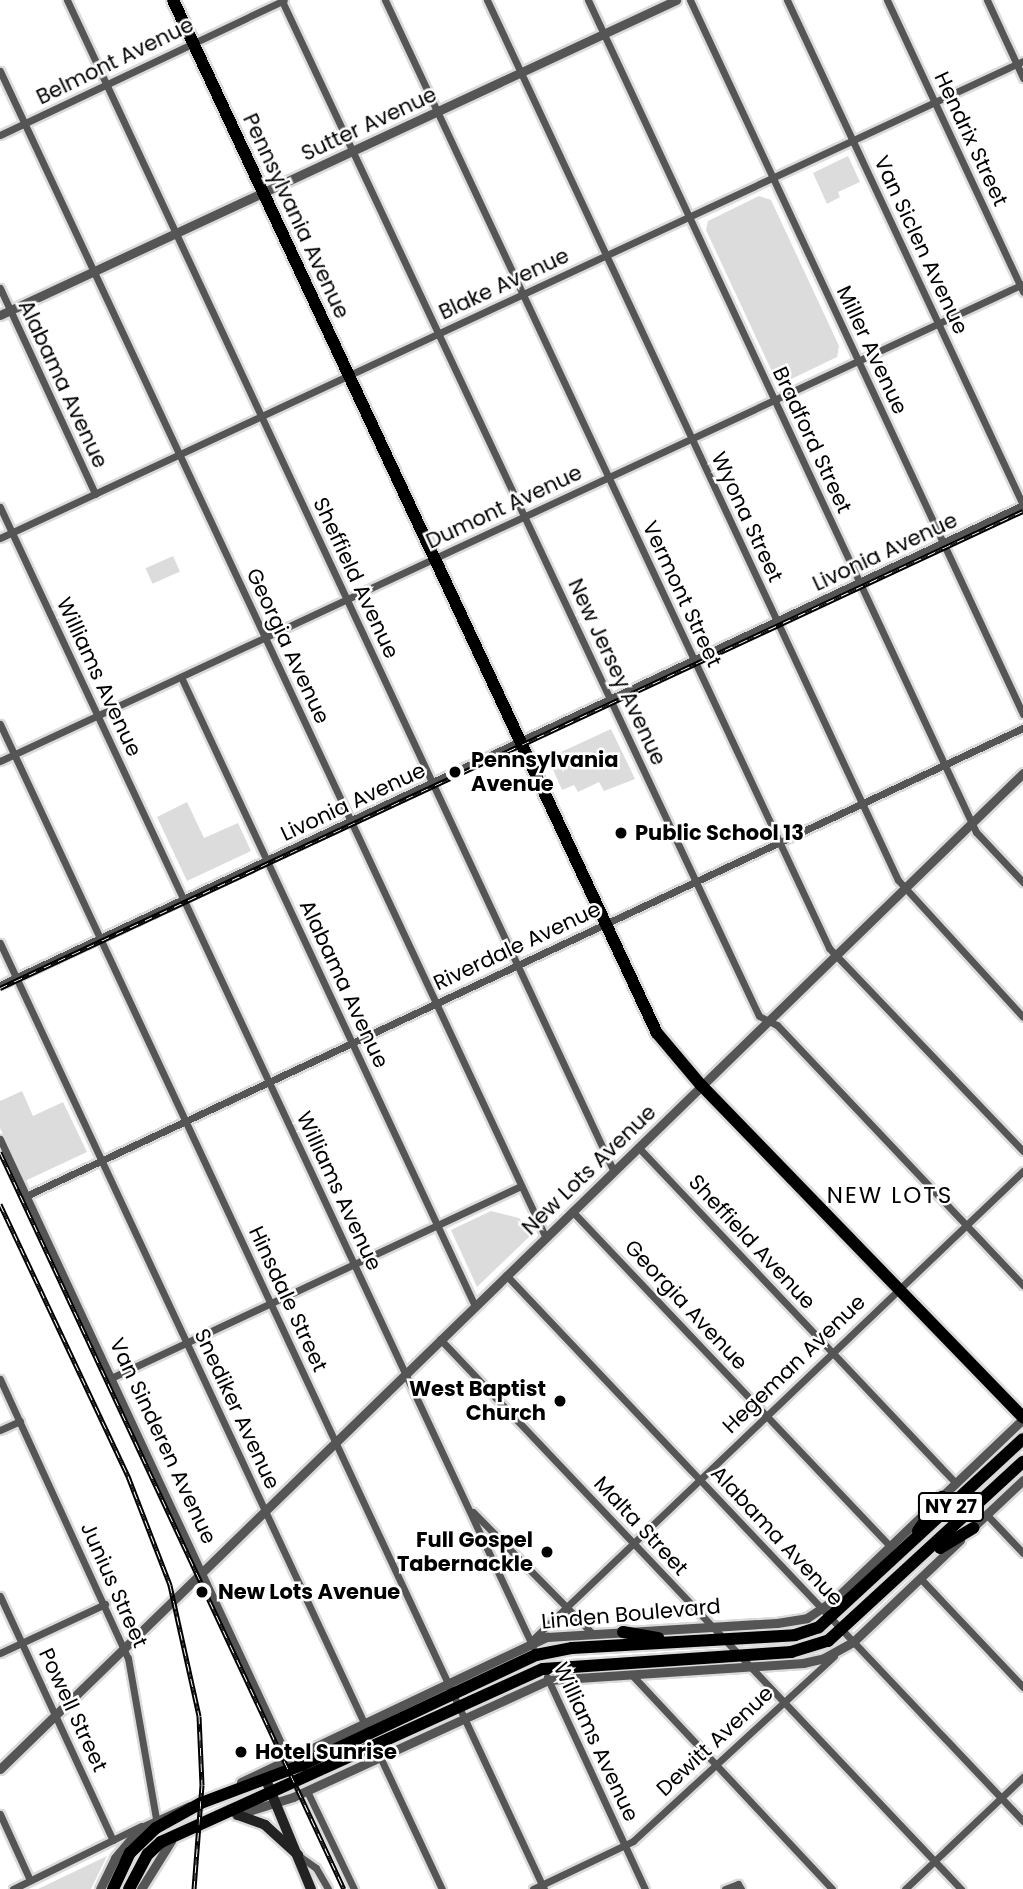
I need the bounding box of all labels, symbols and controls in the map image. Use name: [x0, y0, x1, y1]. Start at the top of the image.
street label: Belmont Avenue: [32, 12, 198, 110]
street label: Hendrix Street: [929, 68, 1013, 210]
street label: Sutter Avenue: [297, 82, 441, 166]
street label: Pennsylvania Avenue: [237, 110, 355, 322]
street label: Van Siclen Avenue: [869, 152, 973, 338]
street label: Blake Avenue: [435, 243, 573, 325]
street label: Miller Avenue: [831, 282, 913, 418]
street label: Alabama Avenue: [13, 296, 113, 472]
street label: Bradford Street: [767, 363, 857, 517]
street label: Wyona Street: [706, 448, 788, 586]
street label: Dumont Avenue: [422, 460, 586, 554]
street label: Sheffield Avenue: [308, 494, 404, 662]
street label: Livonia Avenue: [809, 507, 961, 597]
street label: Vermont Street: [637, 517, 727, 671]
street label: Georgia Avenue: [241, 564, 335, 728]
street label: New Jersey Avenue: [563, 575, 671, 769]
street label: Williams Avenue: [51, 594, 147, 760]
place label: Pennsylvania Avenue: [471, 747, 619, 797]
street label: Livonia Avenue: [277, 757, 429, 847]
marker: Pennsylvania Avenue: [445, 762, 465, 782]
place label: Public School 13: [635, 820, 804, 846]
marker: Public School 13: [613, 825, 629, 841]
street label: Alabama Avenue: [294, 896, 394, 1072]
street label: Riverdale Avenue: [429, 896, 605, 996]
street label: New Lots Avenue: [517, 1100, 661, 1240]
street label: Williams Avenue: [291, 1108, 387, 1274]
street label: Sheffield Avenue: [683, 1170, 821, 1314]
district label: NEW LOTS: [828, 1181, 952, 1209]
street label: Hinsdale Street: [243, 1222, 333, 1376]
street label: Georgia Avenue: [619, 1235, 753, 1375]
street label: Hegeman Avenue: [717, 1289, 871, 1439]
street label: Snediker Avenue: [189, 1325, 285, 1493]
street label: Van Sinderen Avenue: [104, 1334, 222, 1548]
place label: West Baptist Church: [409, 1376, 546, 1426]
marker: West Baptist Church: [552, 1393, 568, 1409]
street label: Alabama Avenue: [706, 1461, 848, 1611]
street label: Malta Street: [589, 1471, 693, 1581]
road number: NY 27: [918, 1492, 984, 1522]
street label: Junius Street: [75, 1518, 153, 1652]
place label: Full Gospel Tabernackle: [397, 1527, 533, 1577]
marker: Full Gospel Tabernackle: [539, 1544, 555, 1560]
place label: New Lots Avenue: [218, 1579, 400, 1605]
marker: New Lots Avenue: [192, 1582, 212, 1602]
street label: Linden Boulevard: [540, 1594, 722, 1634]
street label: Powell Street: [33, 1644, 113, 1776]
street label: Williams Avenue: [548, 1659, 644, 1825]
street label: Dewitt Avenue: [652, 1681, 778, 1801]
place label: Hotel Sunrise: [255, 1739, 397, 1765]
marker: Hotel Sunrise: [233, 1744, 249, 1760]

